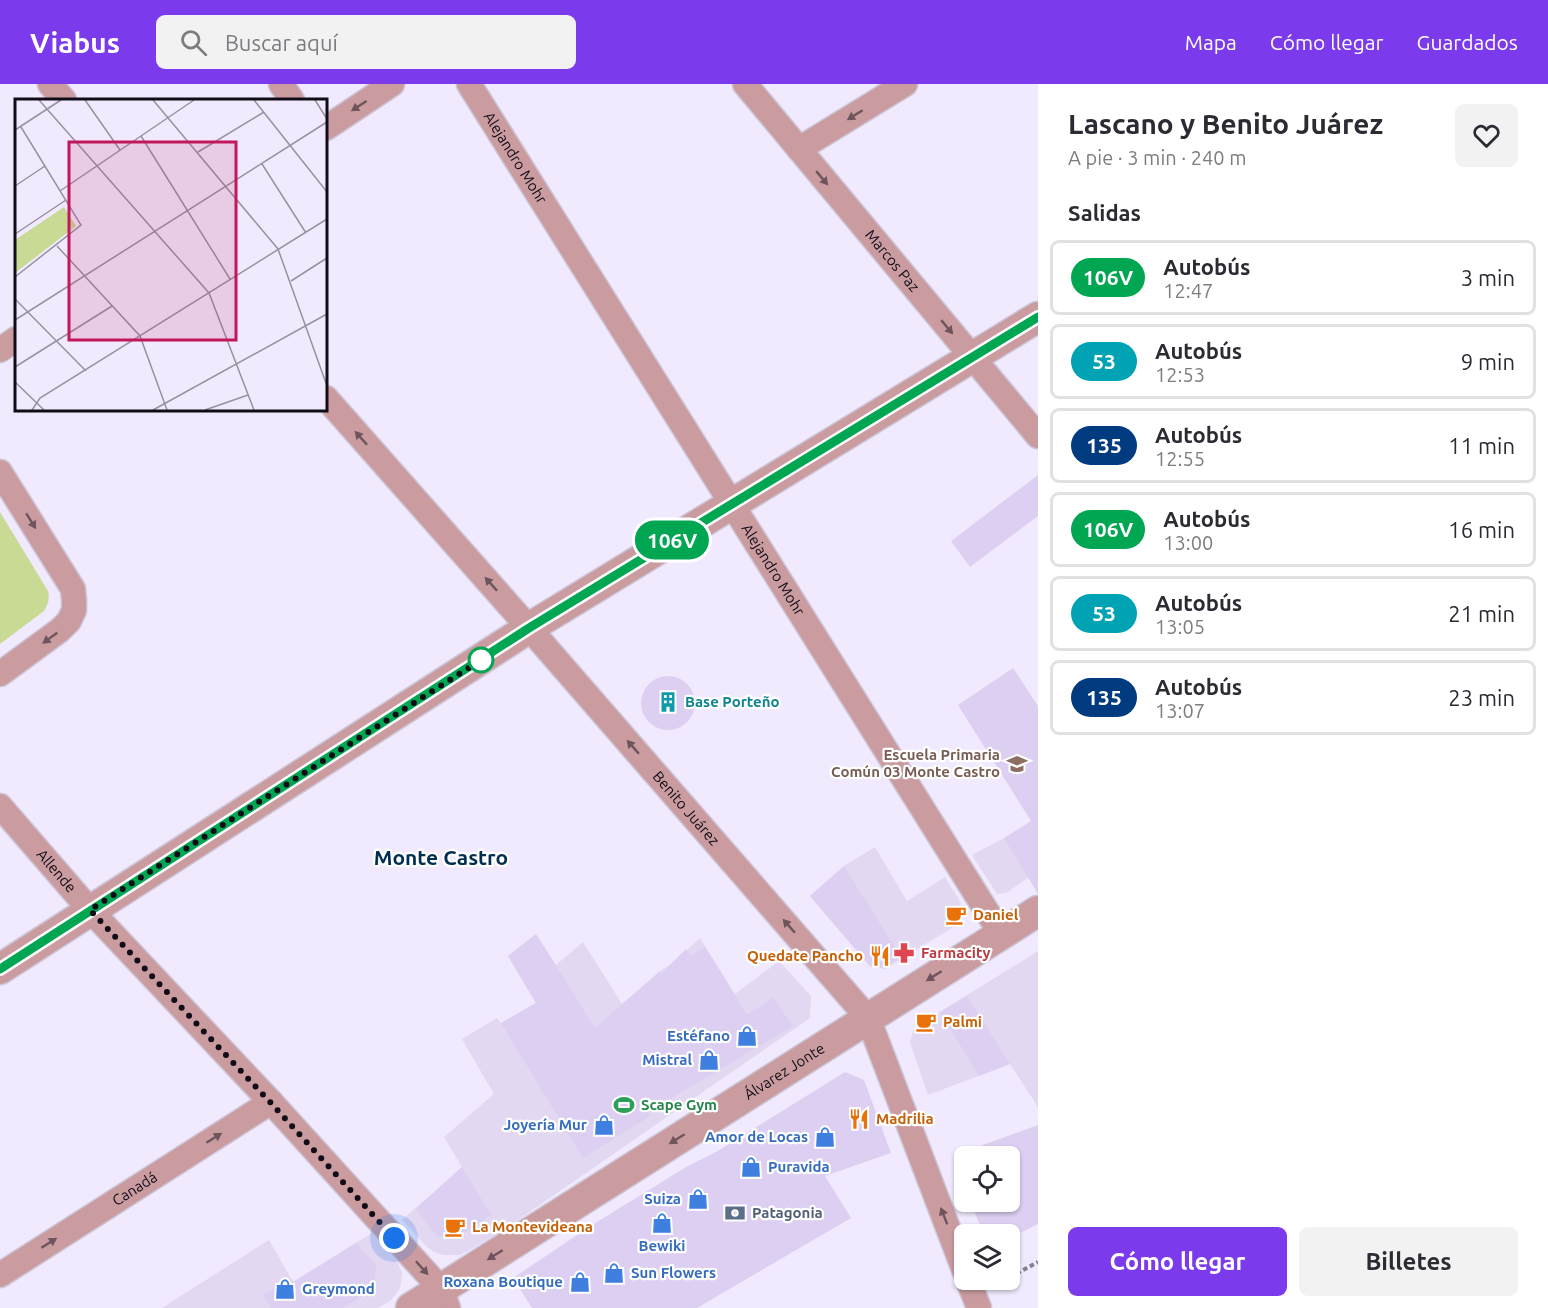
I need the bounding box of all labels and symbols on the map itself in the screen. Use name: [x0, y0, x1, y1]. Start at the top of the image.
inset map: [15, 99, 327, 411]
one-way arrow: [351, 100, 367, 112]
street label: Alejandro Mohr: [481, 109, 551, 207]
one-way arrow: [847, 109, 863, 120]
one-way arrow: [816, 170, 828, 185]
street label: Marcos Paz: [862, 226, 923, 295]
one-way arrow: [940, 320, 953, 335]
one-way arrow: [355, 431, 368, 446]
one-way arrow: [25, 513, 36, 529]
line badge: 106V: [630, 520, 714, 560]
street label: Alejandro Mohr: [738, 521, 809, 619]
one-way arrow: [485, 577, 498, 592]
one-way arrow: [43, 631, 58, 643]
unlabelled marker: [468, 647, 494, 673]
building icon: Base Porteño: [656, 690, 680, 714]
place label: Base Porteño: [685, 693, 780, 710]
one-way arrow: [627, 740, 640, 755]
place label: Escuela Primaria Común 03 Monte Castro: [831, 746, 1000, 780]
school or university icon: Escuela Primaria Común 03 Monte Castro: [1005, 752, 1029, 776]
street label: Benito Juárez: [650, 768, 723, 849]
district label: Monte Castro: [374, 845, 508, 869]
street label: Allende: [33, 846, 80, 896]
cafe icon: Daniel: [944, 903, 968, 927]
place label: Daniel: [973, 906, 1019, 923]
one-way arrow: [783, 919, 796, 934]
pharmacy icon: Farmacity: [892, 941, 916, 965]
restaurant icon: Quedate Pancho: [868, 944, 892, 968]
place label: Farmacity: [921, 944, 991, 961]
place label: Quedate Pancho: [747, 947, 863, 964]
one-way arrow: [926, 971, 942, 982]
cafe icon: Palmi: [914, 1010, 938, 1034]
place label: Palmi: [943, 1013, 982, 1030]
shop icon: Estéfano: [735, 1024, 759, 1048]
place label: Estéfano: [667, 1027, 730, 1044]
street label: Álvarez Jonte: [741, 1039, 828, 1103]
shop icon: Mistral: [697, 1048, 721, 1072]
place label: Mistral: [642, 1051, 692, 1068]
sports icon: Scape Gym: [612, 1093, 636, 1117]
place label: Scape Gym: [641, 1096, 717, 1113]
restaurant icon: Madrilia: [847, 1107, 871, 1131]
place label: Madrilia: [876, 1110, 934, 1127]
shop icon: Joyería Mur: [592, 1113, 616, 1137]
place label: Joyería Mur: [504, 1116, 588, 1133]
shop icon: Amor de Locas: [813, 1125, 837, 1149]
place label: Amor de Locas: [705, 1128, 808, 1145]
one-way arrow: [206, 1133, 222, 1144]
one-way arrow: [669, 1134, 685, 1145]
shop icon: Puravida: [739, 1155, 763, 1179]
place label: Puravida: [768, 1158, 830, 1175]
street label: Canadá: [109, 1168, 160, 1209]
shop icon: Suiza: [686, 1187, 710, 1211]
place label: Suiza: [644, 1190, 681, 1207]
bank icon: Patagonia: [723, 1201, 747, 1225]
place label: Patagonia: [752, 1204, 823, 1221]
one-way arrow: [938, 1206, 948, 1224]
shop icon: Bewiki: [650, 1211, 674, 1235]
cafe icon: La Montevideana: [443, 1215, 467, 1239]
place label: La Montevideana: [472, 1218, 593, 1235]
your location: [379, 1223, 409, 1253]
place label: Bewiki: [638, 1237, 686, 1254]
one-way arrow: [41, 1238, 57, 1249]
one-way arrow: [487, 1249, 503, 1260]
one-way arrow: [415, 1260, 428, 1275]
shop icon: Sun Flowers: [602, 1261, 626, 1285]
place label: Sun Flowers: [631, 1264, 716, 1281]
shop icon: Roxana Boutique: [568, 1270, 592, 1294]
place label: Roxana Boutique: [443, 1273, 563, 1290]
shop icon: Greymond: [273, 1277, 297, 1301]
place label: Greymond: [302, 1280, 375, 1297]

